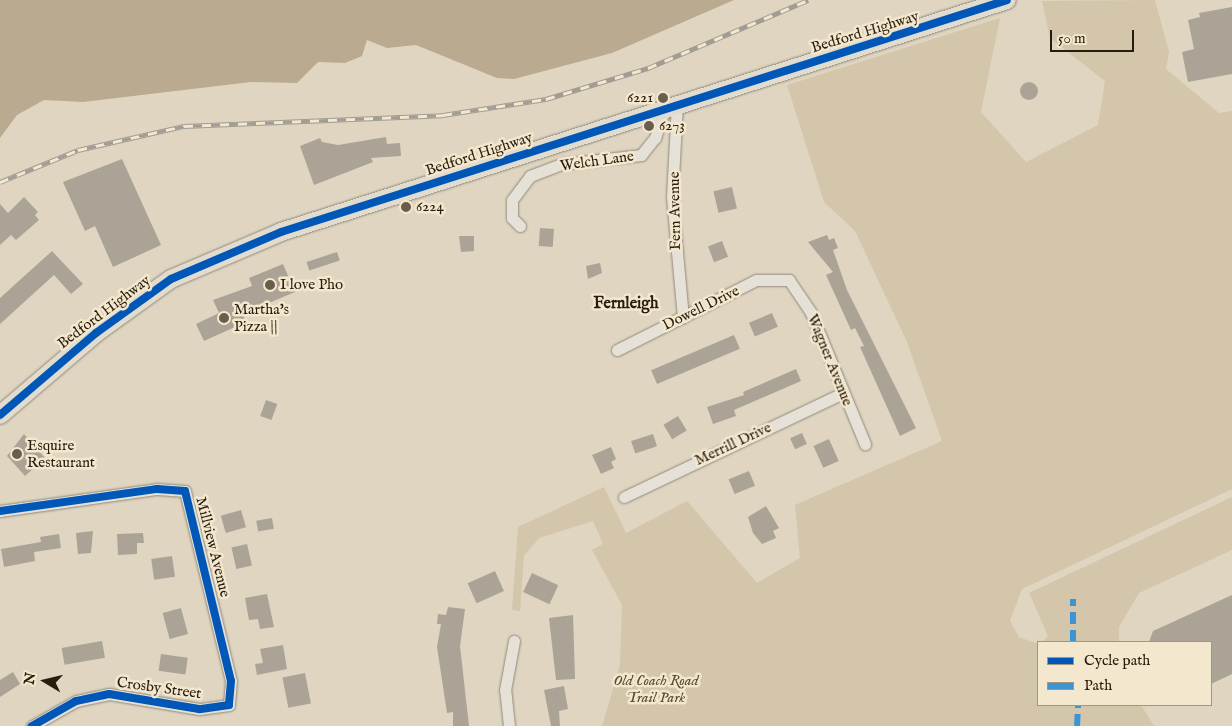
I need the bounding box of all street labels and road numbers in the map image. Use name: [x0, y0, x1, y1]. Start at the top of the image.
street label: Bedford Highway: [809, 7, 921, 57]
street label: Bedford Highway: [423, 128, 535, 180]
street label: Welch Lane: [559, 147, 635, 175]
street label: Fern Avenue: [665, 171, 685, 251]
street label: Bedford Highway: [54, 271, 154, 353]
street label: Dowell Drive: [660, 282, 742, 334]
street label: Wagner Avenue: [803, 311, 857, 409]
street label: Merrill Drive: [692, 418, 774, 470]
street label: Millview Avenue: [192, 495, 234, 599]
street label: Crosby Street: [115, 673, 203, 703]

